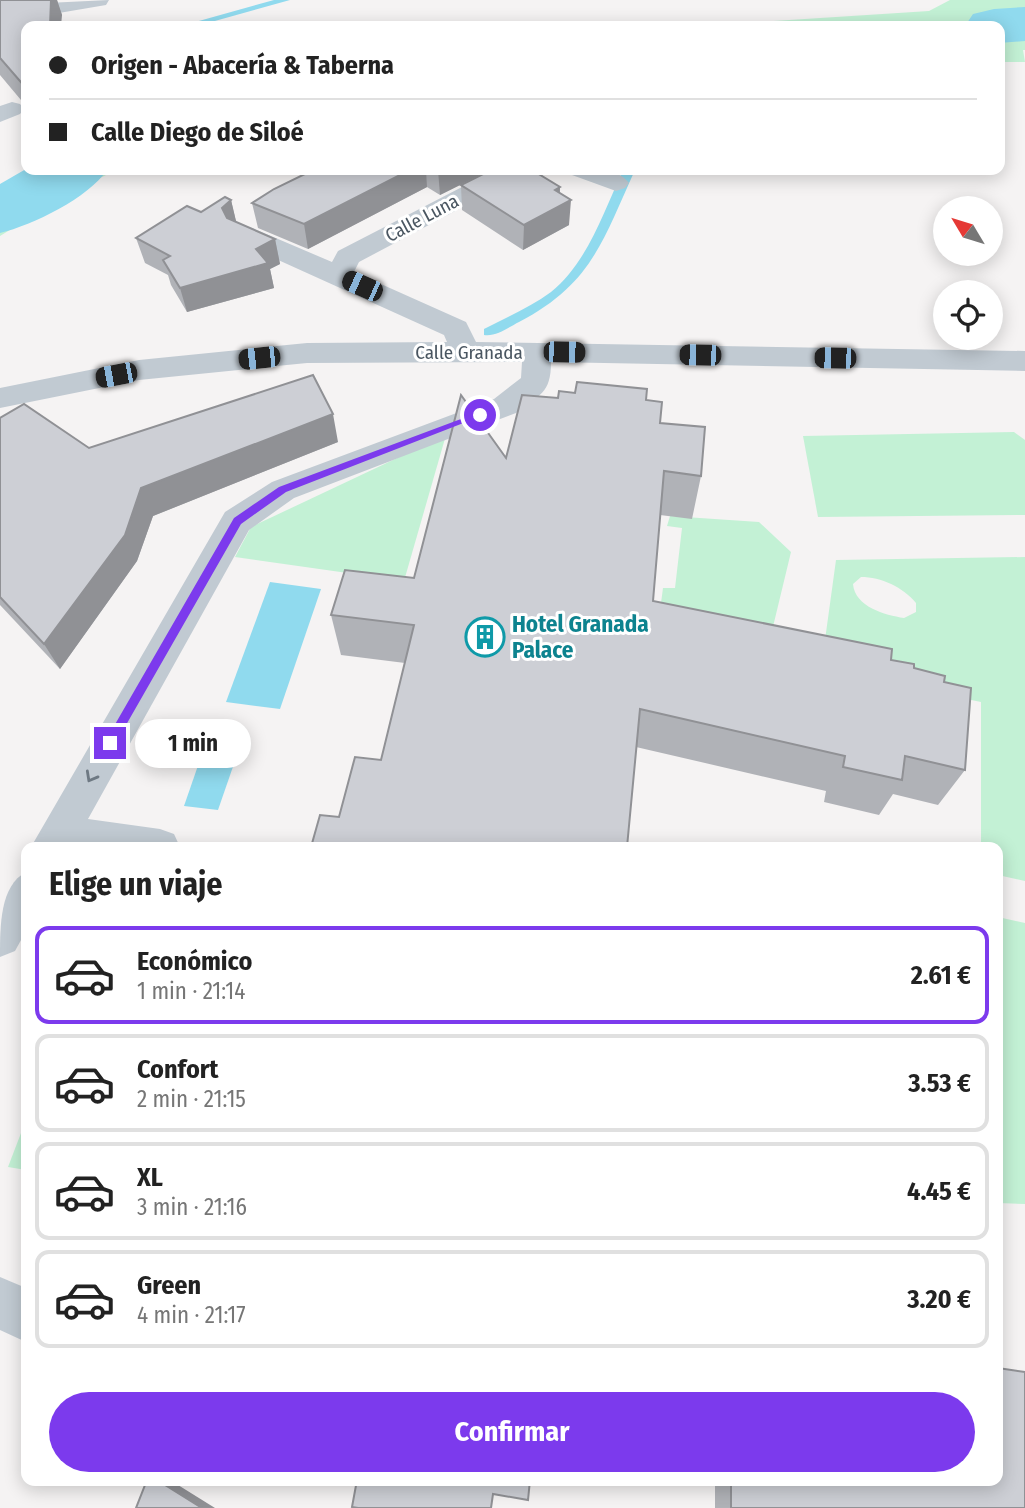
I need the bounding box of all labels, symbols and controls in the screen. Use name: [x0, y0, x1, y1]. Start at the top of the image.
text: Origen - Abacería & Taberna: [91, 50, 394, 81]
text: Calle Diego de Siloé: [91, 117, 304, 148]
street label: Calle Luna: [381, 189, 463, 247]
north arrow: [933, 196, 1003, 266]
map controls: [933, 196, 1003, 350]
car: [339, 268, 386, 304]
button: locate: [933, 280, 1003, 350]
street label: Calle Granada: [415, 341, 523, 364]
car: [543, 341, 586, 363]
car: [679, 344, 722, 366]
car: [238, 345, 281, 371]
car: [814, 347, 857, 369]
car: [94, 361, 139, 389]
route start: [464, 399, 496, 431]
place label: Hotel Granada Palace: [512, 610, 649, 664]
building icon: Hotel Granada Palace: [464, 616, 506, 658]
callout: 1 min: [134, 718, 250, 768]
route end: [94, 727, 126, 759]
text: 1 min: [168, 729, 218, 757]
one-way arrow: [86, 769, 99, 782]
text: Elige un viaje: [49, 865, 222, 903]
icon: car: [53, 944, 116, 1007]
text: Económico: [137, 946, 252, 977]
text: 2.61 €: [911, 960, 971, 991]
text: 1 min · 21:14: [137, 977, 245, 1005]
icon: car: [53, 1052, 116, 1115]
text: Confort: [137, 1054, 218, 1085]
text: 3.53 €: [908, 1068, 971, 1099]
text: 2 min · 21:15: [137, 1085, 246, 1113]
icon: car: [53, 1160, 116, 1223]
text: XL: [137, 1162, 163, 1193]
text: 4.45 €: [907, 1176, 971, 1207]
text: 3 min · 21:16: [137, 1193, 247, 1221]
icon: car: [53, 1268, 116, 1331]
text: Green: [137, 1270, 201, 1301]
text: 3.20 €: [907, 1284, 971, 1315]
text: 4 min · 21:17: [137, 1301, 246, 1329]
button: Confirmar: [49, 1392, 975, 1472]

